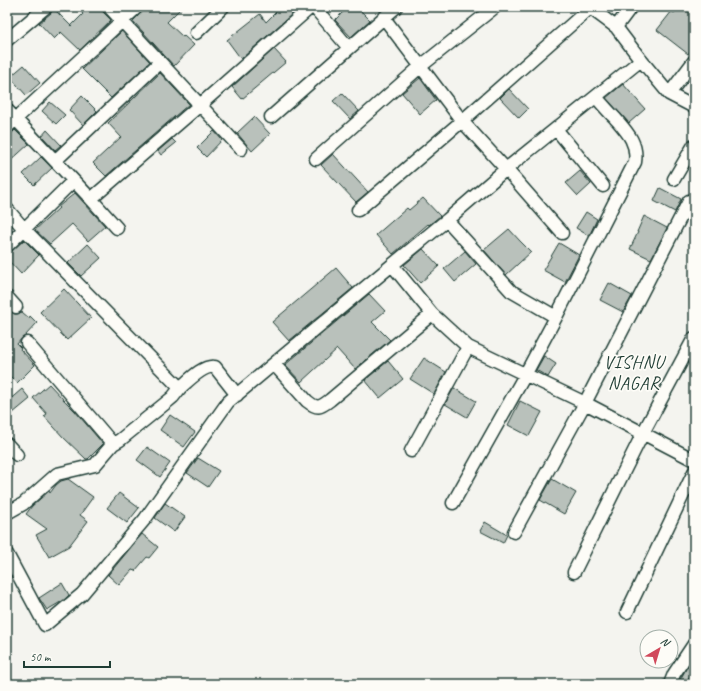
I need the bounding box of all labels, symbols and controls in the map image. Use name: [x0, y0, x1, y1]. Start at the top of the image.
district label: VISHNU NAGAR: [604, 351, 666, 394]
north arrow: [639, 629, 679, 669]
text: N: [658, 634, 674, 650]
scale bar: [24, 643, 110, 669]
text: 50 m: [30, 649, 52, 665]

